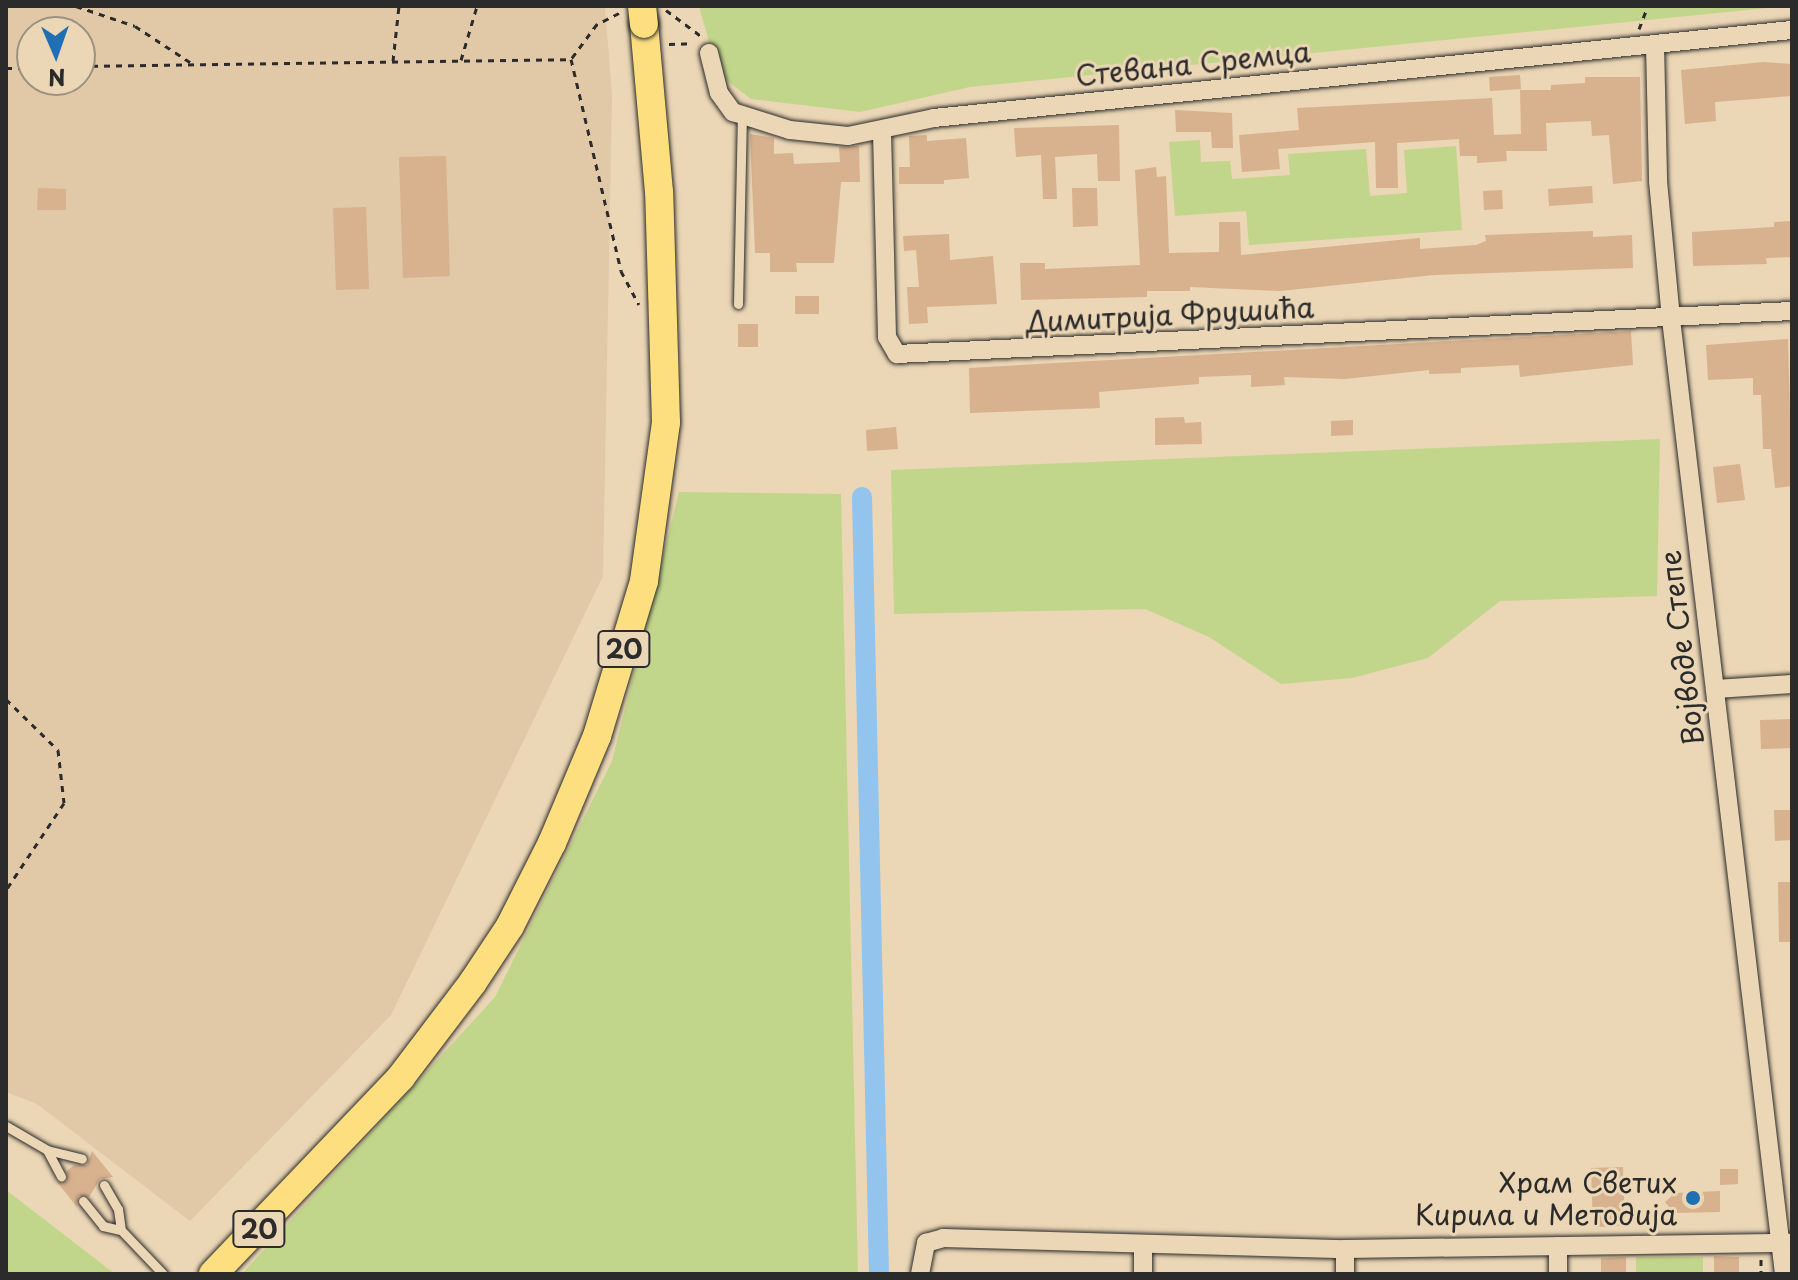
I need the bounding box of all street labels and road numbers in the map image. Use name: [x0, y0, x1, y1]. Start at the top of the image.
street label: Стевана Сремца: [1073, 34, 1313, 92]
street label: Димитрија Фрушића: [1024, 290, 1316, 338]
street label: Војводе Степе: [1652, 548, 1710, 748]
road number: 20: [596, 627, 652, 671]
road number: 20: [231, 1207, 287, 1251]

